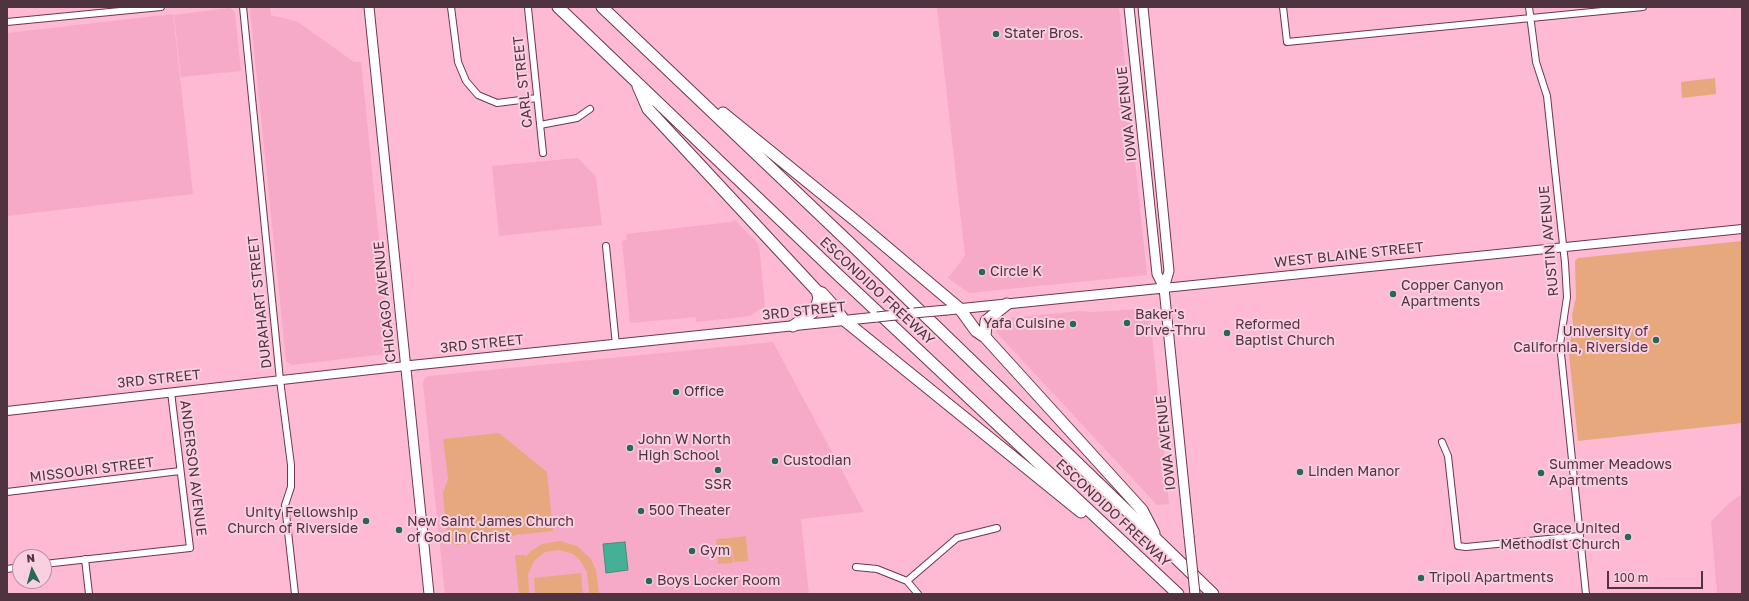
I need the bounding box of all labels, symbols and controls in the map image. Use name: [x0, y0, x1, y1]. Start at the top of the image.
place label: Stater Bros.: [1004, 26, 1083, 42]
marker: Stater Bros.: [991, 29, 1001, 39]
street label: CARL STREET: [510, 35, 536, 129]
street label: IOWA AVENUE: [1114, 66, 1140, 162]
street label: RUSTIN AVENUE: [1536, 185, 1562, 297]
street label: ESCONDIDO FREEWAY: [816, 234, 938, 348]
street label: DURAHART STREET: [245, 235, 275, 369]
street label: WEST BLAINE STREET: [1273, 239, 1425, 271]
street label: CHICAGO AVENUE: [370, 240, 400, 364]
place label: Circle K: [990, 264, 1042, 280]
marker: Circle K: [977, 267, 987, 277]
place label: Copper Canyon Apartments: [1401, 278, 1504, 310]
marker: Copper Canyon Apartments: [1388, 289, 1398, 299]
street label: 3RD STREET: [761, 298, 847, 324]
place label: Baker's Drive-Thru: [1135, 307, 1206, 340]
place label: Yafa Cuisine: [983, 316, 1065, 332]
place label: Reformed Baptist Church: [1235, 317, 1335, 350]
marker: Baker's Drive-Thru: [1122, 318, 1132, 328]
marker: Yafa Cuisine: [1068, 319, 1078, 329]
place label: University of California, Riverside: [1513, 324, 1648, 356]
marker: Reformed Baptist Church: [1222, 328, 1232, 338]
street label: 3RD STREET: [439, 331, 525, 357]
marker: University of California, Riverside: [1651, 335, 1661, 345]
street label: 3RD STREET: [116, 366, 202, 392]
place label: Office: [684, 384, 724, 400]
marker: Office: [671, 387, 681, 397]
street label: IOWA AVENUE: [1153, 395, 1179, 491]
street label: ANDERSON AVENUE: [176, 399, 210, 537]
place label: John W North High School: [638, 432, 731, 464]
marker: John W North High School: [625, 443, 635, 453]
place label: Custodian: [783, 453, 851, 469]
street label: MISSOURI STREET: [29, 454, 155, 486]
marker: Custodian: [770, 456, 780, 466]
street label: ESCONDIDO FREEWAY: [1052, 456, 1174, 570]
place label: Summer Meadows Apartments: [1549, 457, 1672, 490]
place label: Linden Manor: [1308, 464, 1400, 480]
marker: SSR: [713, 465, 723, 475]
marker: Linden Manor: [1295, 467, 1305, 477]
marker: Summer Meadows Apartments: [1536, 468, 1546, 478]
place label: SSR: [704, 477, 732, 493]
place label: 500 Theater: [649, 503, 730, 519]
place label: Unity Fellowship Church of Riverside: [227, 505, 358, 538]
marker: 500 Theater: [636, 506, 646, 516]
place label: New Saint James Church of God in Christ: [407, 514, 574, 546]
marker: Unity Fellowship Church of Riverside: [361, 516, 371, 526]
place label: Grace United Methodist Church: [1500, 521, 1620, 554]
marker: New Saint James Church of God in Christ: [394, 525, 404, 535]
marker: Grace United Methodist Church: [1623, 532, 1633, 542]
place label: Gym: [700, 543, 730, 559]
marker: Gym: [687, 546, 697, 556]
north arrow: [12, 549, 52, 589]
text: N: [26, 551, 36, 564]
scale bar: [1609, 563, 1705, 589]
place label: Tripoli Apartments: [1429, 570, 1554, 586]
text: 100 m: [1614, 570, 1648, 585]
place label: Boys Locker Room: [657, 573, 780, 589]
marker: Tripoli Apartments: [1416, 573, 1426, 583]
marker: Boys Locker Room: [644, 576, 654, 586]

